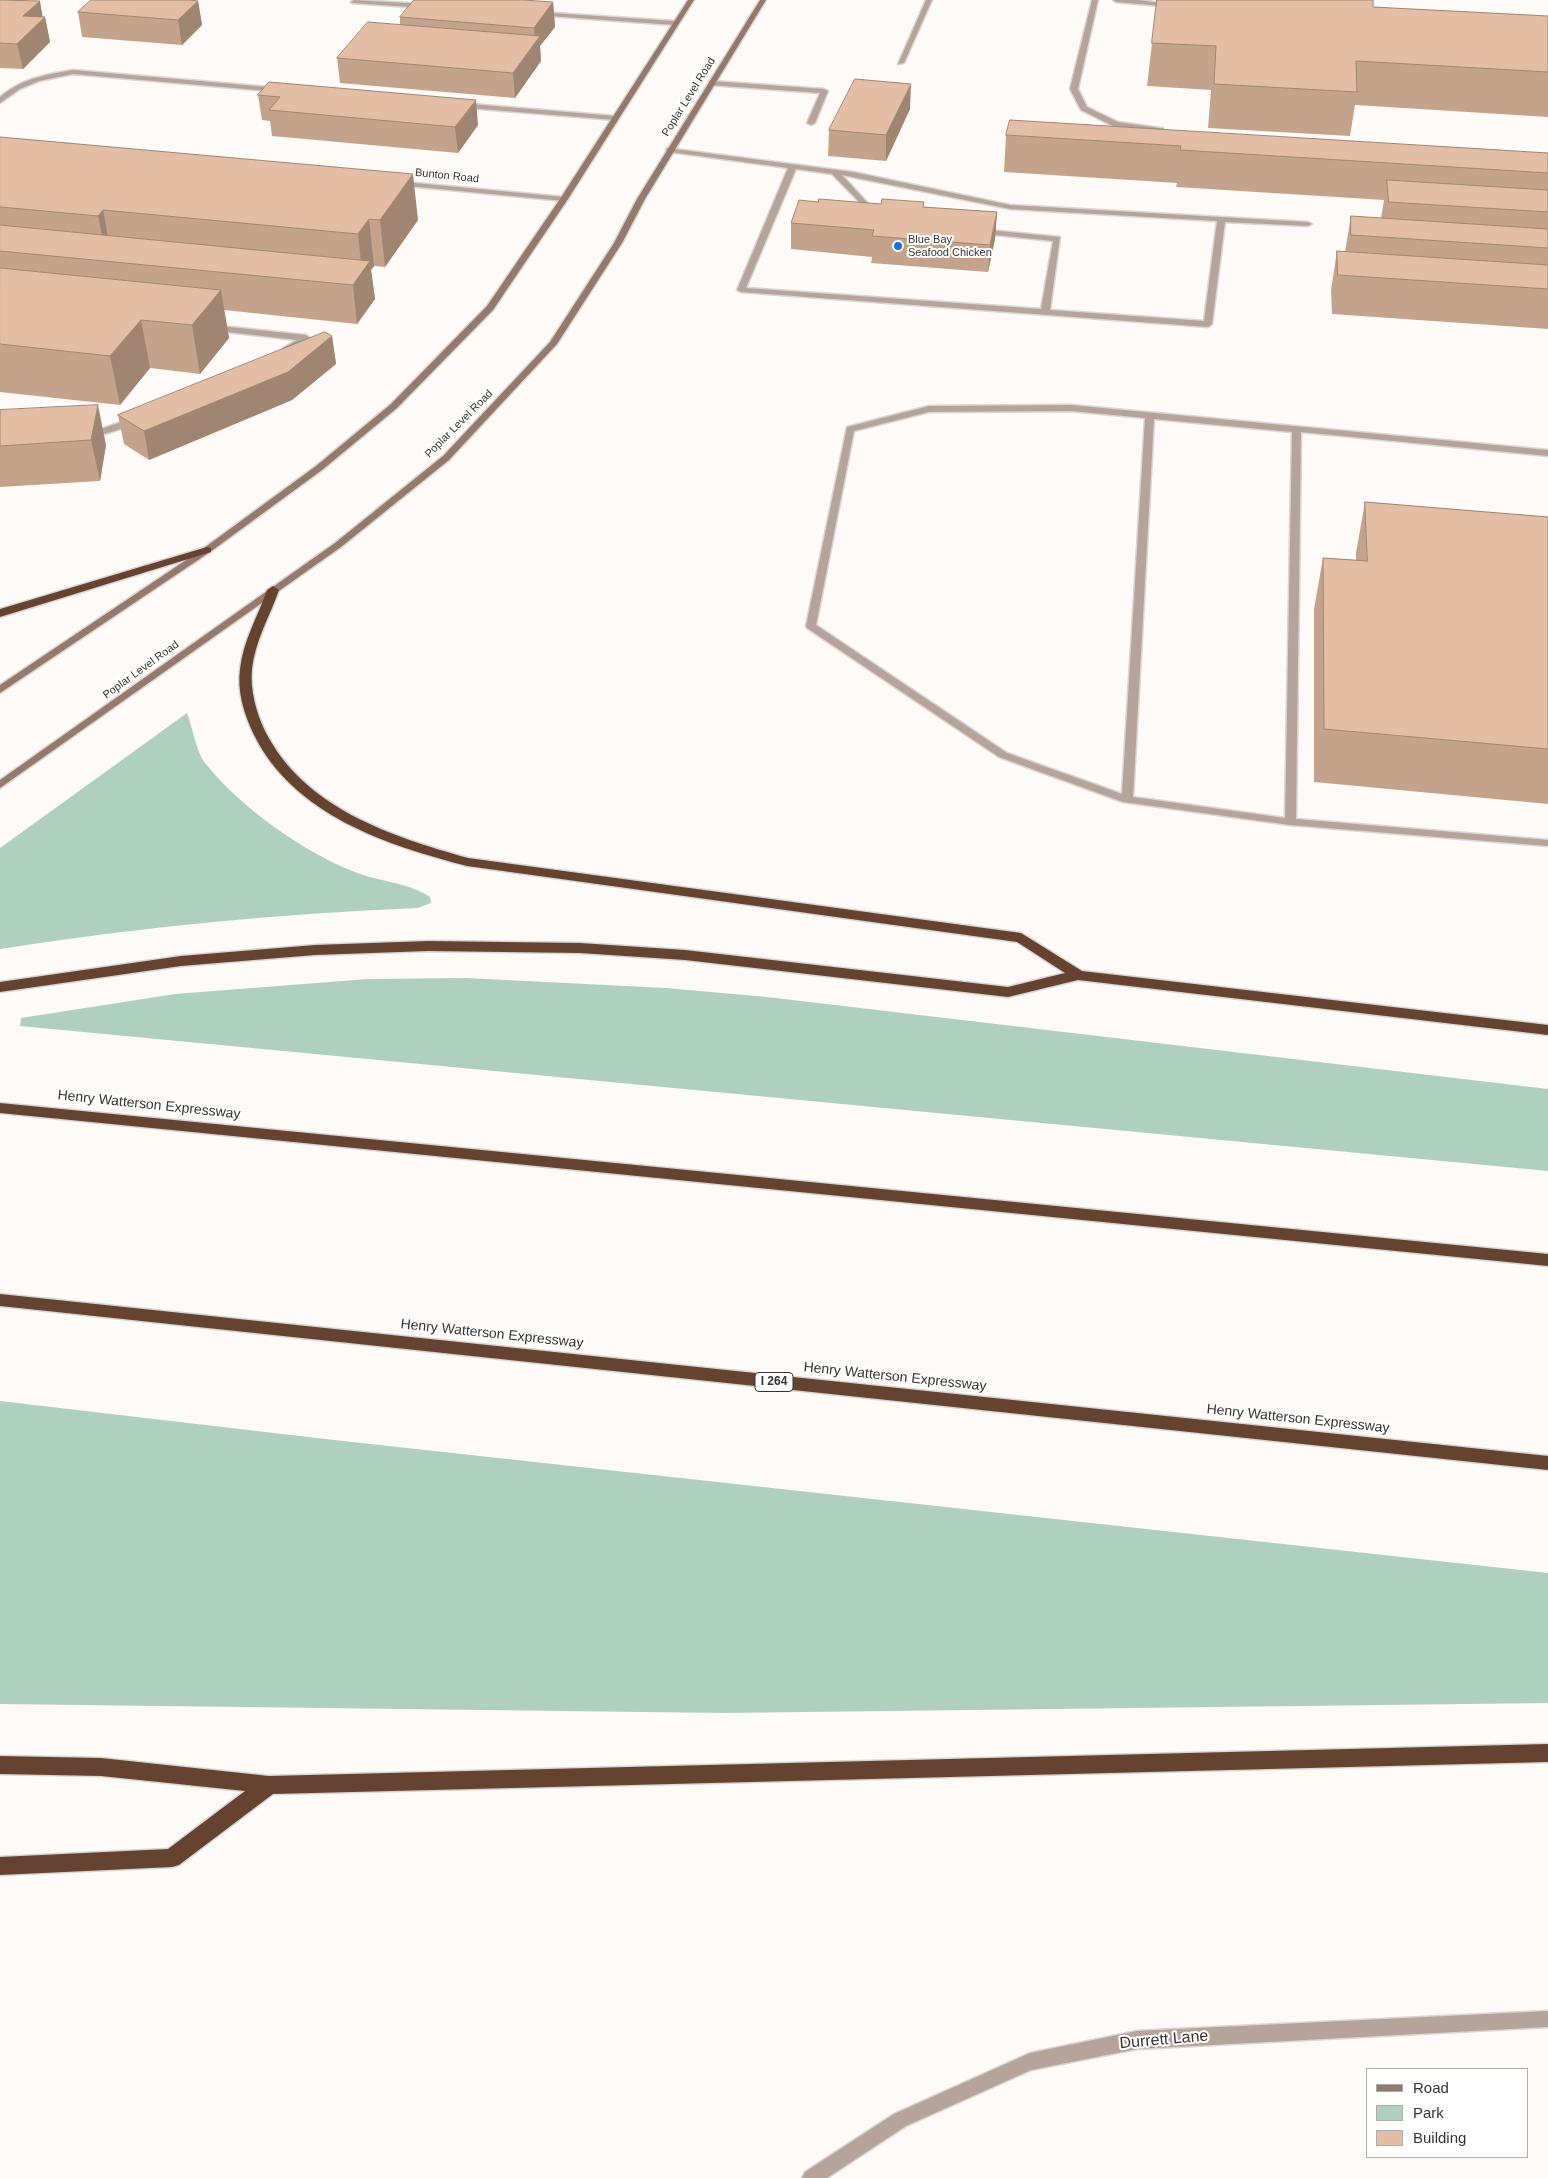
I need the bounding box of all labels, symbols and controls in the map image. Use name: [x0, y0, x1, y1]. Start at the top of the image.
street label: Poplar Level Road: [659, 55, 719, 139]
street label: Bunton Road: [414, 166, 480, 186]
place label: Blue Bay Seafood Chicken: [908, 233, 992, 259]
marker: Blue Bay Seafood Chicken: [892, 240, 904, 252]
street label: Poplar Level Road: [422, 387, 496, 461]
street label: Poplar Level Road: [101, 638, 181, 702]
street label: Henry Watterson Expressway: [57, 1087, 241, 1123]
street label: Henry Watterson Expressway: [400, 1316, 584, 1352]
street label: Henry Watterson Expressway: [803, 1359, 987, 1395]
road number: I 264: [755, 1372, 793, 1391]
street label: Henry Watterson Expressway: [1206, 1401, 1390, 1437]
street label: Durrett Lane: [1119, 2027, 1209, 2053]
legend: [1366, 2068, 1528, 2158]
text: Road: [1413, 2079, 1449, 2096]
text: Park: [1413, 2104, 1444, 2121]
text: Building: [1413, 2129, 1466, 2146]

